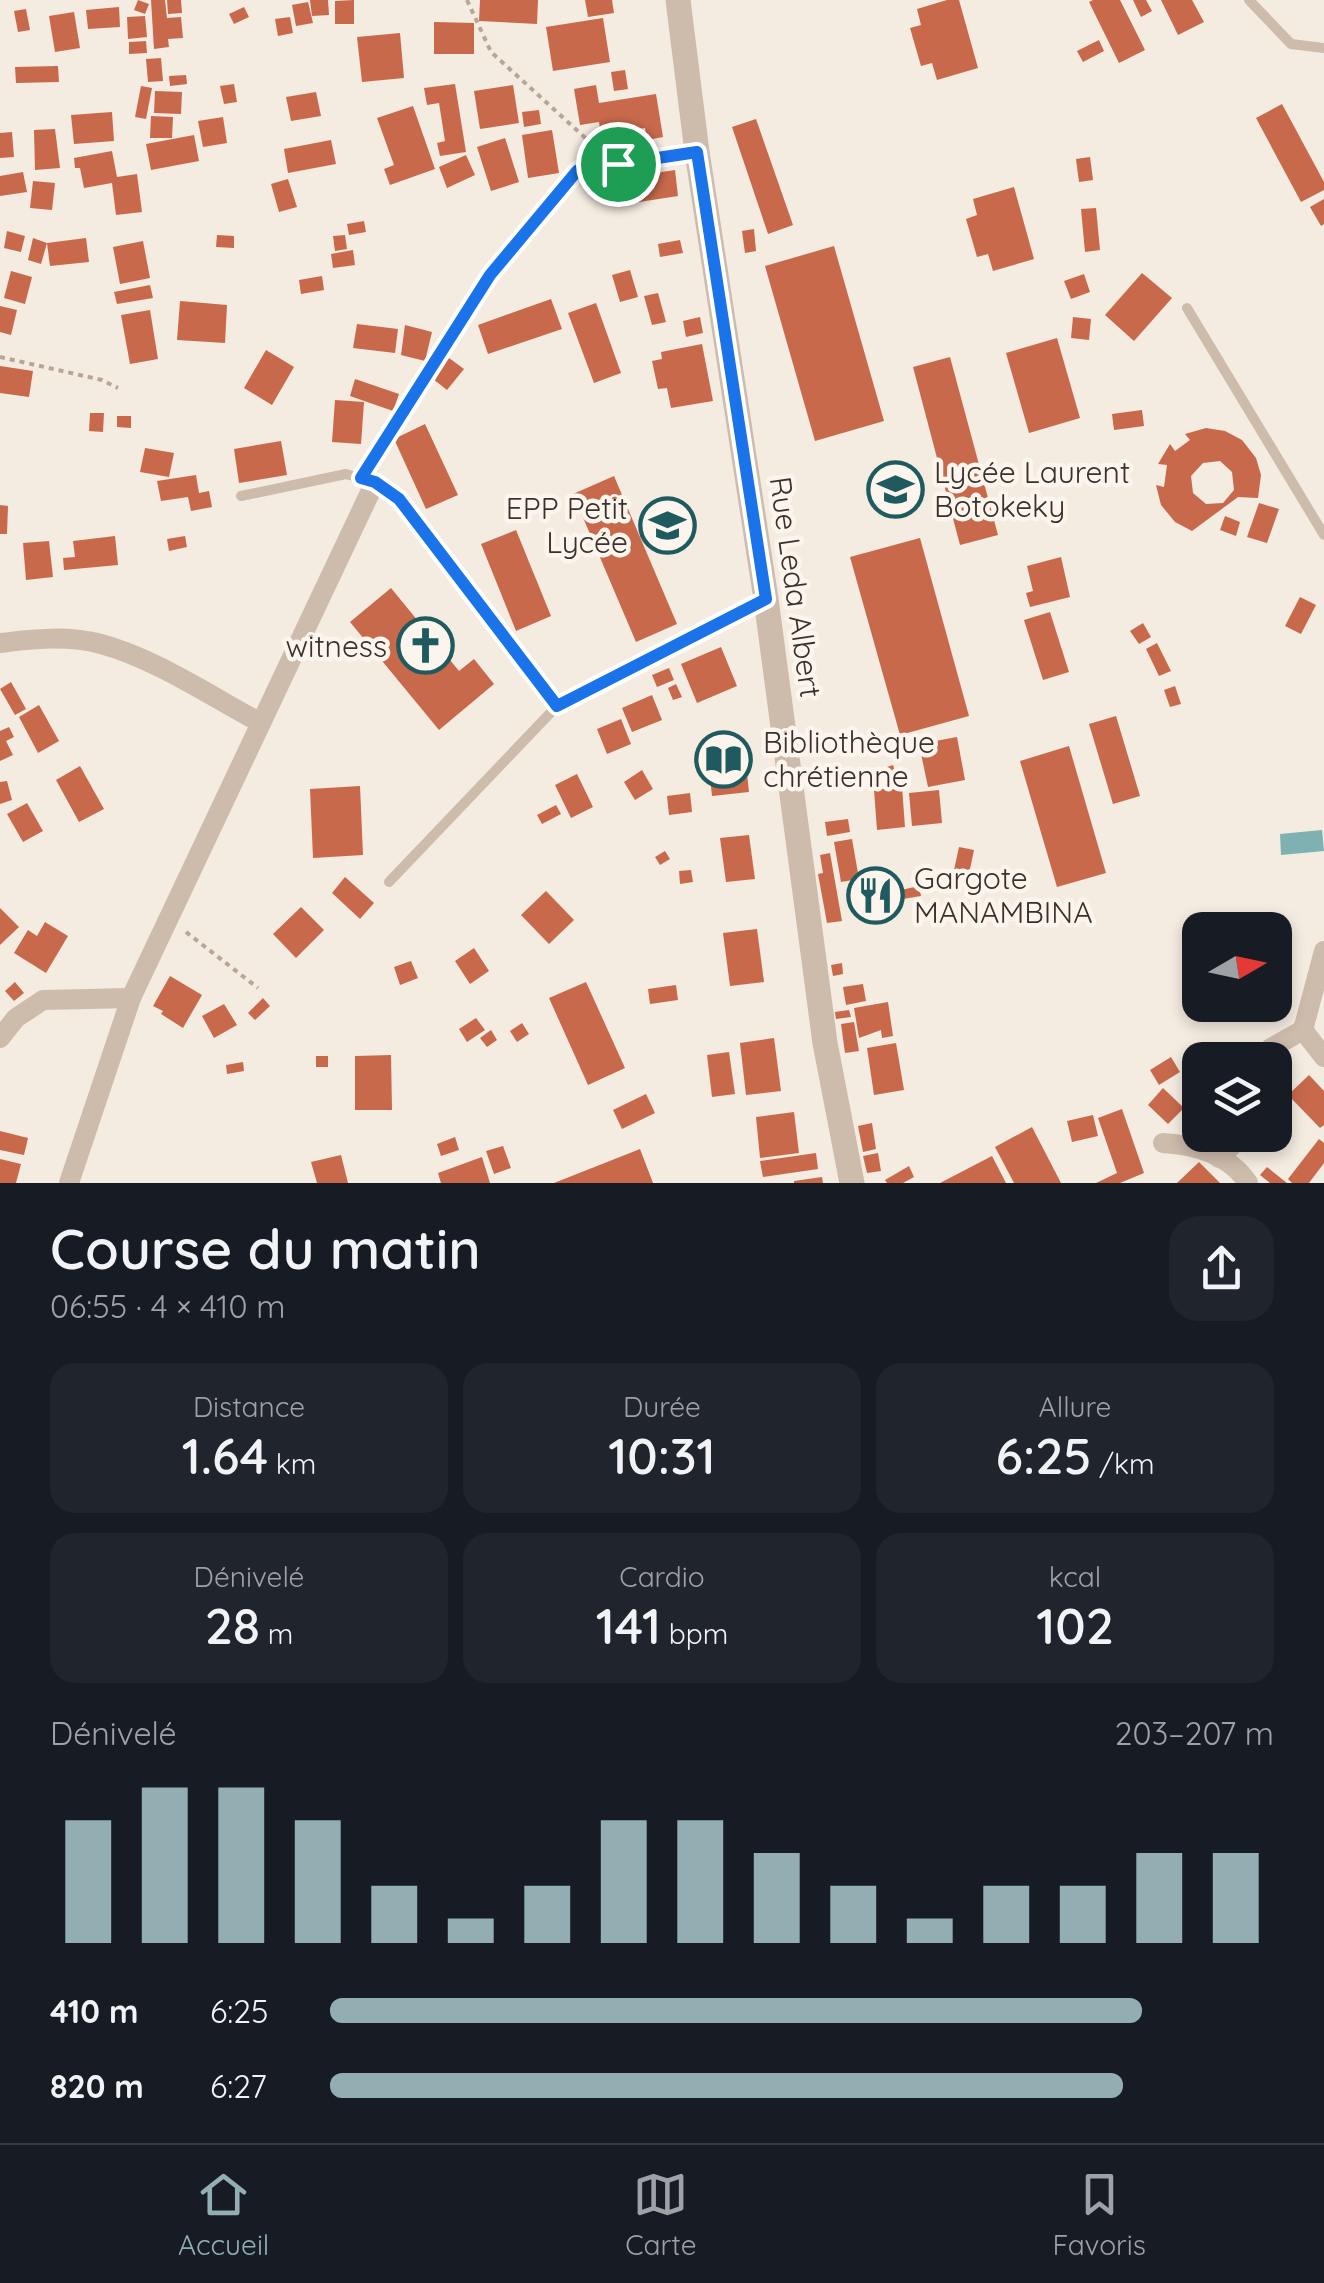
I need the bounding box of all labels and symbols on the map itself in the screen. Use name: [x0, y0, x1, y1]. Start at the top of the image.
pin: [576, 122, 661, 207]
place label: Lycée Laurent Botokeky: [934, 453, 1130, 525]
school or university icon: Lycée Laurent Botokeky: [865, 459, 925, 519]
street label: Rue Leda Albert: [762, 474, 830, 700]
place label: EPP Petit Lycée: [506, 489, 628, 561]
school or university icon: EPP Petit Lycée: [637, 495, 697, 555]
church icon: witness: [396, 616, 456, 676]
place label: witness: [285, 627, 387, 665]
place label: Bibliothèque chrétienne: [763, 723, 935, 795]
library icon: Bibliothèque chrétienne: [694, 729, 754, 789]
place label: Gargote MANAMBINA: [914, 859, 1093, 931]
restaurant icon: Gargote MANAMBINA: [845, 865, 905, 925]
north arrow: [1182, 912, 1292, 1022]

